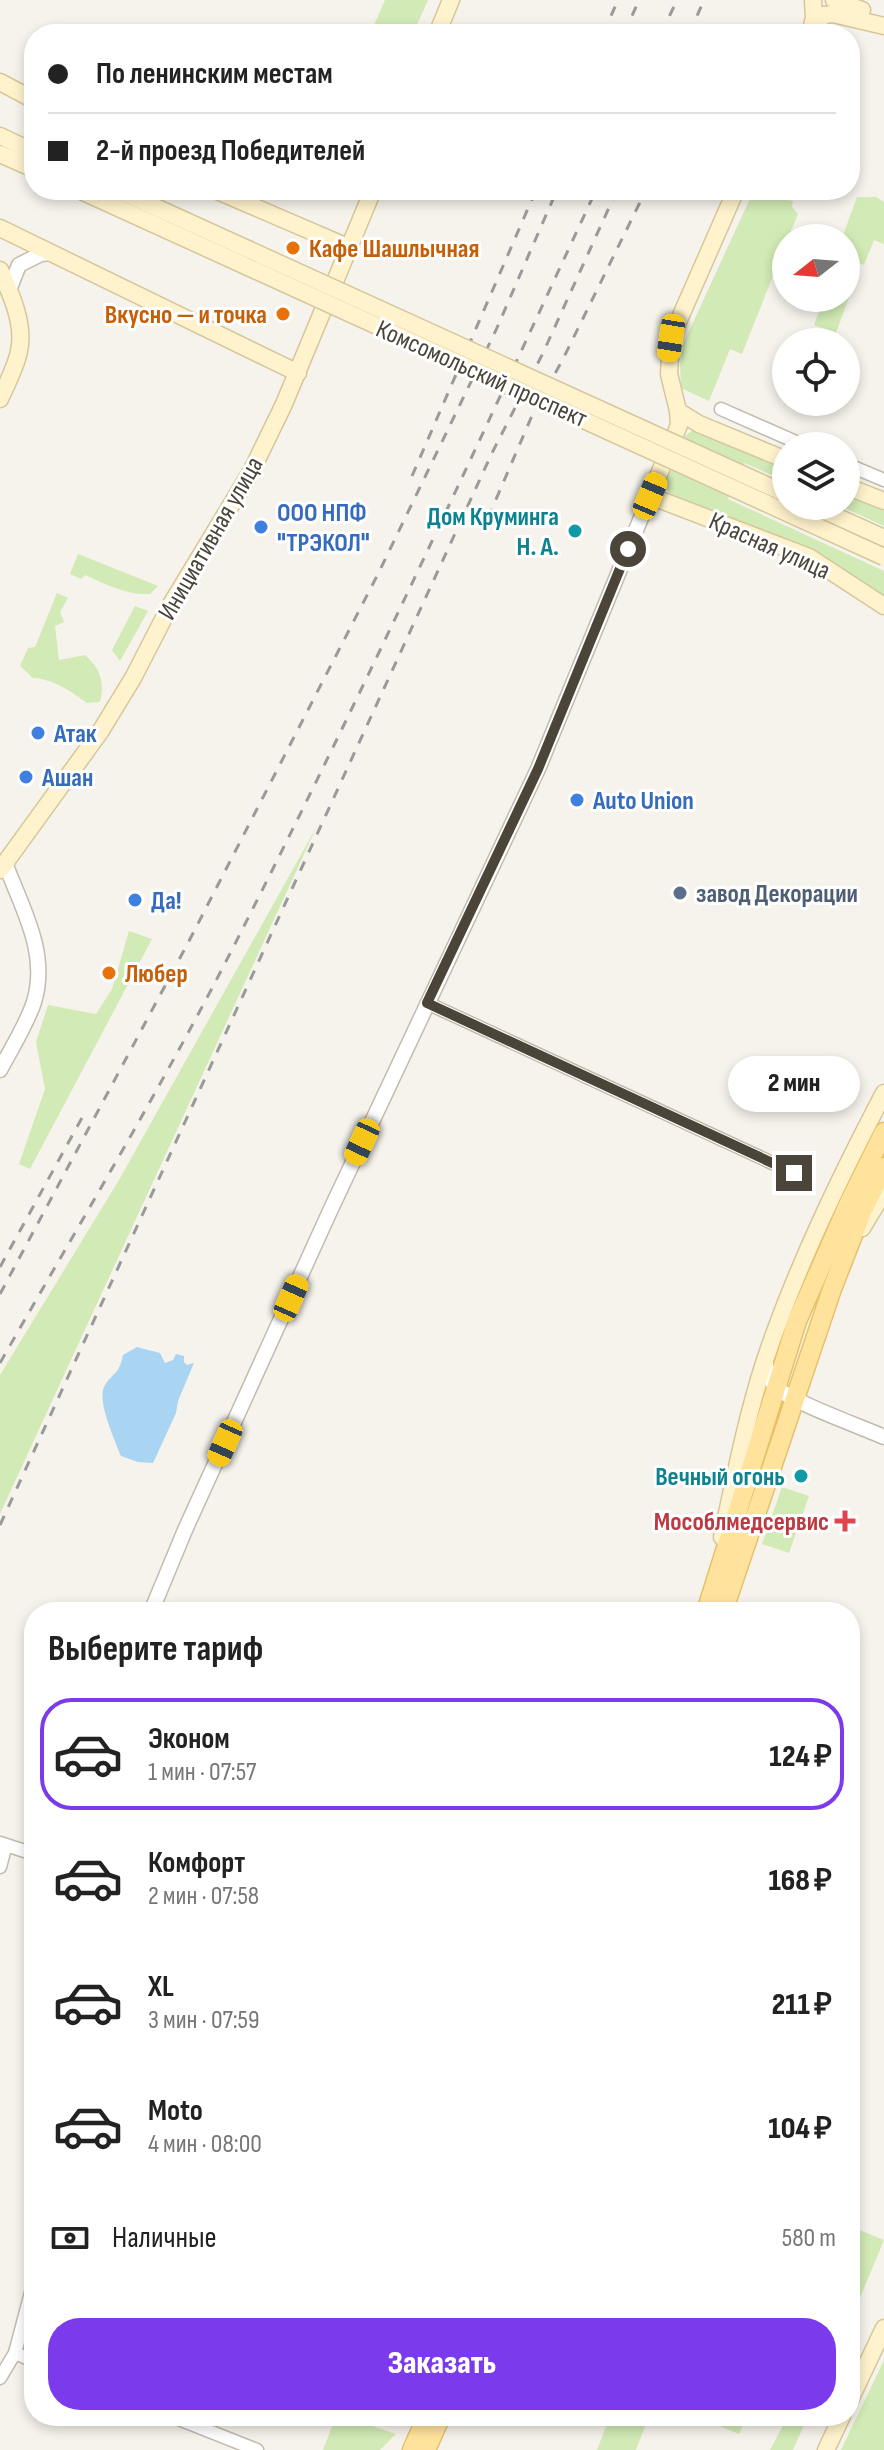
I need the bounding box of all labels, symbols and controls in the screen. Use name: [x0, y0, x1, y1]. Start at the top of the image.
text: По ленинским местам: [96, 56, 333, 92]
text: 2-й проезд Победителей: [96, 133, 365, 169]
north arrow: [772, 224, 860, 312]
map controls: [772, 224, 860, 520]
place label: Кафе Шашлычная: [309, 234, 479, 265]
marker: Кафе Шашлычная: [284, 239, 302, 257]
place label: Вкусно — и точка: [105, 300, 267, 331]
marker: Вкусно — и точка: [274, 305, 292, 323]
car: [655, 312, 687, 364]
street label: Комсомольский проспект: [371, 314, 592, 435]
button: locate: [772, 328, 860, 416]
button: layers: [772, 432, 860, 520]
street label: Инициативная улица: [152, 452, 271, 626]
car: [630, 469, 670, 523]
place label: ООО НПФ "ТРЭКОЛ": [277, 498, 370, 559]
place label: Дом Круминга Н. А.: [427, 502, 559, 563]
street label: Красная улица: [704, 506, 835, 587]
marker: ООО НПФ "ТРЭКОЛ": [252, 518, 270, 536]
marker: Дом Круминга Н. А.: [566, 522, 584, 540]
route start: [610, 531, 646, 567]
place label: Атак: [53, 719, 97, 750]
marker: Атак: [29, 724, 47, 742]
place label: Ашан: [41, 763, 93, 794]
marker: Ашан: [17, 768, 35, 786]
place label: Auto Union: [592, 786, 694, 817]
marker: Auto Union: [568, 791, 586, 809]
place label: завод Декорации: [696, 879, 858, 910]
marker: завод Декорации: [671, 884, 689, 902]
place label: Да!: [151, 886, 182, 917]
marker: Да!: [126, 891, 144, 909]
place label: Любер: [125, 959, 188, 990]
marker: Любер: [100, 964, 118, 982]
callout: 2 мин: [728, 1057, 860, 1113]
text: 2 мин: [768, 1068, 820, 1099]
car: [341, 1115, 383, 1169]
route end: [776, 1155, 812, 1191]
car: [270, 1271, 312, 1325]
car: [204, 1416, 246, 1470]
place label: Вечный огонь: [655, 1462, 785, 1493]
marker: Вечный огонь: [792, 1467, 810, 1485]
place label: Мособлмедсервис: [654, 1507, 829, 1538]
marker: Мособлмедсервис: [836, 1512, 854, 1530]
text: Выберите тариф: [48, 1628, 263, 1671]
icon: car: [52, 1718, 124, 1790]
text: Эконом: [148, 1721, 230, 1757]
text: 124 ₽: [769, 1739, 832, 1775]
text: 1 мин · 07:57: [148, 1757, 257, 1788]
icon: car: [52, 1842, 124, 1914]
text: Комфорт: [148, 1845, 245, 1881]
text: 168 ₽: [768, 1863, 832, 1899]
text: 2 мин · 07:58: [148, 1881, 259, 1912]
icon: car: [52, 1966, 124, 2038]
text: XL: [148, 1969, 174, 2005]
text: 211 ₽: [772, 1987, 832, 2023]
text: 3 мин · 07:59: [148, 2005, 260, 2036]
icon: car: [52, 2090, 124, 2162]
text: Moto: [148, 2093, 203, 2129]
text: 104 ₽: [768, 2111, 832, 2147]
text: 4 мин · 08:00: [148, 2129, 262, 2160]
icon: cash: [48, 2216, 92, 2260]
text: Наличные: [112, 2220, 217, 2256]
text: 580 m: [782, 2223, 836, 2254]
button: Заказать: [48, 2318, 836, 2410]

